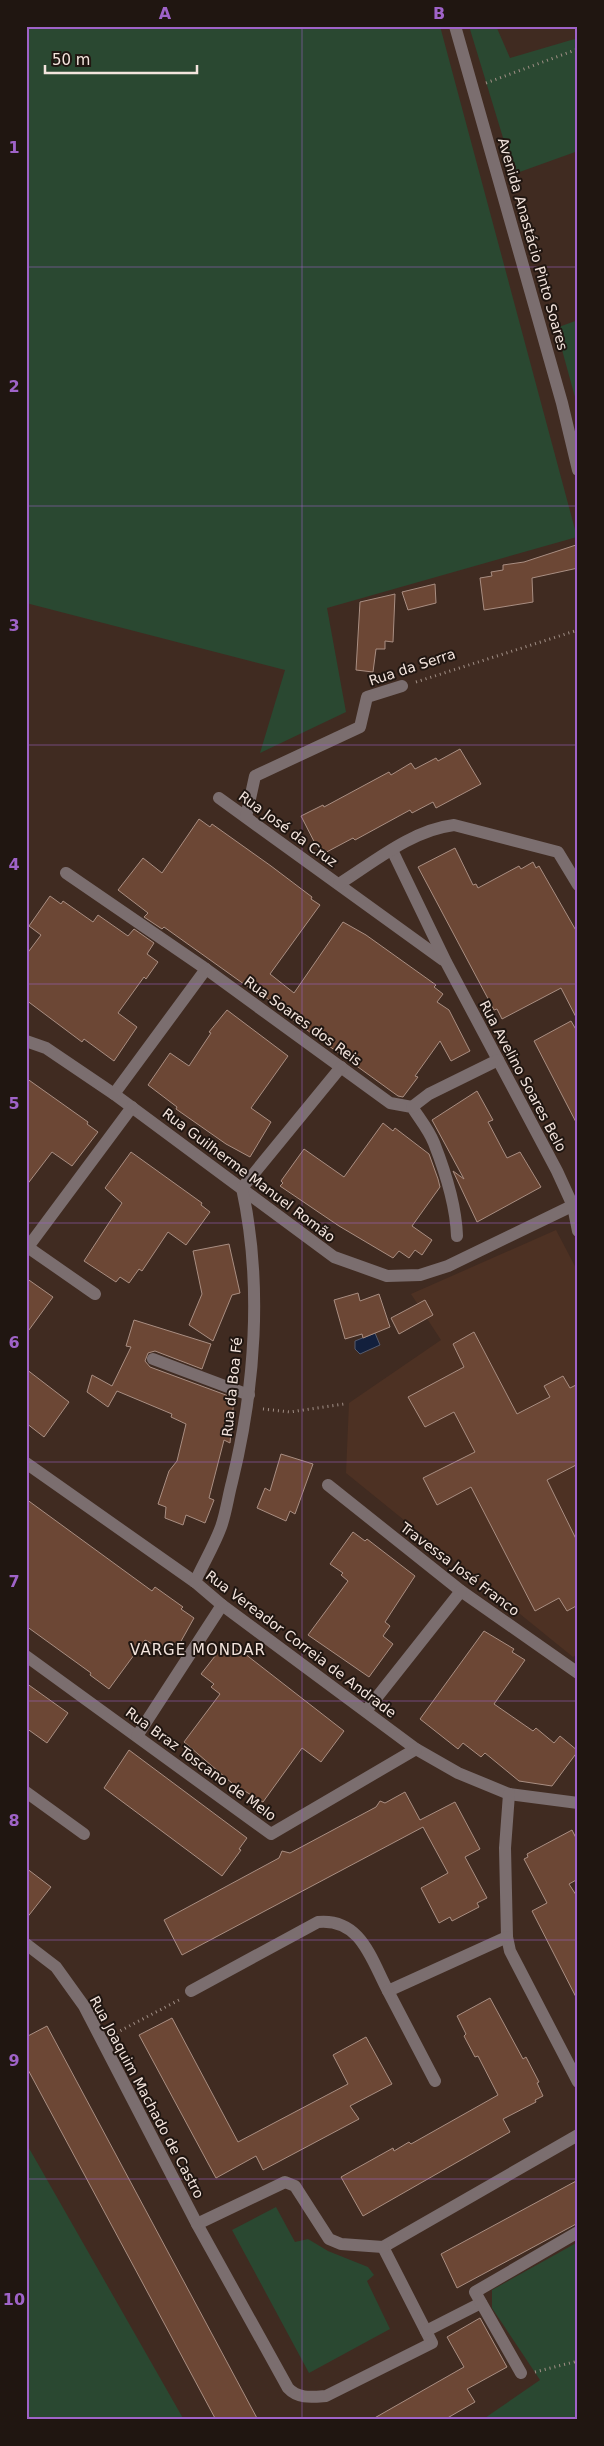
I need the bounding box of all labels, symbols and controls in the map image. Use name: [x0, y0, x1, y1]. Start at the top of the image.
text: A: [159, 4, 172, 23]
text: B: [433, 4, 445, 23]
scale bar: [45, 42, 198, 74]
text: 50 m: [52, 51, 90, 69]
street label: Avenida Anastácio Pinto Soares: [495, 136, 571, 352]
text: 1: [8, 138, 20, 157]
text: 2: [8, 377, 20, 396]
text: 3: [8, 616, 20, 635]
street label: Rua da Serra: [367, 645, 457, 689]
street label: Rua José da Cruz: [236, 788, 340, 870]
text: 4: [8, 855, 20, 874]
street label: Rua Soares dos Reis: [241, 973, 365, 1069]
street label: Rua Avelino Soares Belo: [476, 998, 570, 1154]
text: 5: [8, 1094, 20, 1113]
street label: Rua Guilherme Manuel Romão: [160, 1105, 338, 1245]
text: 6: [8, 1333, 20, 1352]
street label: Rua da Boa Fé: [219, 1336, 245, 1438]
street label: Travessa José Franco: [397, 1518, 523, 1619]
street label: Rua Vereador Correia de Andrade: [203, 1567, 399, 1721]
text: 7: [8, 1572, 20, 1591]
district label: VARGE MONDAR: [130, 1641, 266, 1659]
street label: Rua Braz Toscano de Melo: [123, 1704, 279, 1824]
text: 8: [8, 1811, 20, 1830]
street label: Rua Joaquim Machado de Castro: [87, 1993, 207, 2201]
text: 9: [8, 2051, 20, 2070]
text: 10: [3, 2290, 25, 2309]

